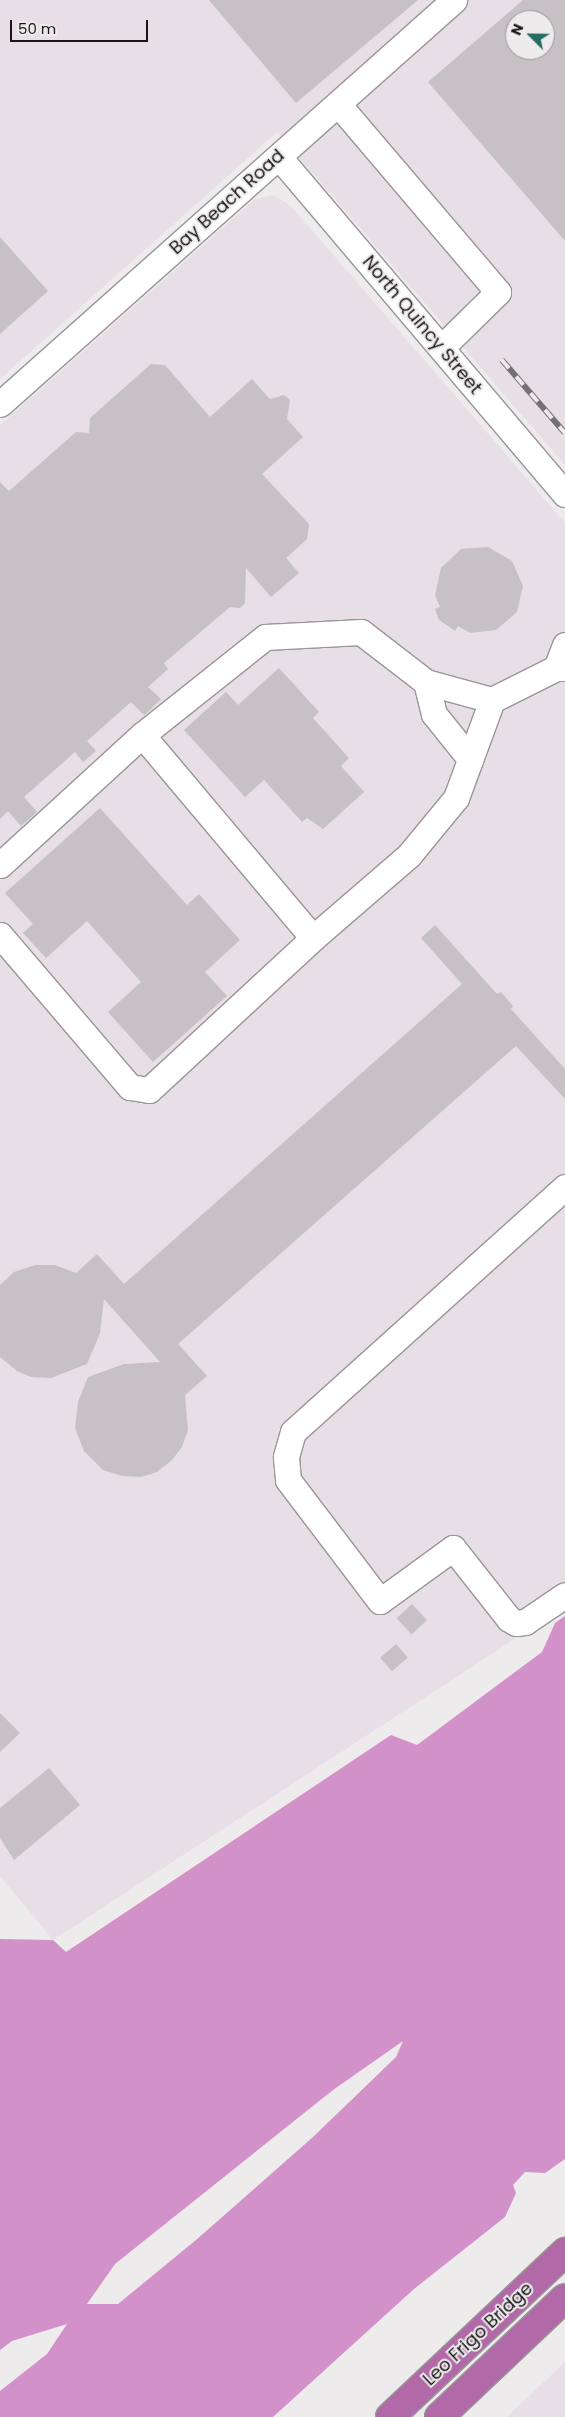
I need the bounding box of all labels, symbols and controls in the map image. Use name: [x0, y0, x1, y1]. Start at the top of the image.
scale bar: [12, 10, 150, 42]
north arrow: [505, 10, 555, 60]
text: 50 m: [18, 18, 56, 39]
text: N: [506, 21, 528, 38]
street label: Bay Beach Road: [165, 145, 289, 259]
street label: North Quincy Street: [358, 251, 486, 399]
street label: Leo Frigo Bridge: [419, 2278, 537, 2390]

